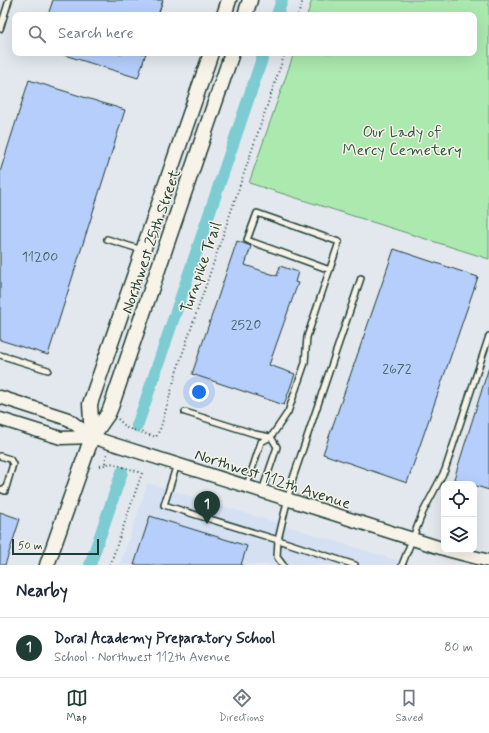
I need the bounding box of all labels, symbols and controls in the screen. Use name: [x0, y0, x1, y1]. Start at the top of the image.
search box: [12, 12, 477, 56]
icon: search: [26, 23, 48, 45]
text: Search here: [58, 24, 134, 44]
park label: Our Lady of Mercy Cemetery: [342, 122, 462, 161]
street label: Northwest 25th Street: [117, 166, 186, 317]
street label: Turnpike Trail: [176, 219, 227, 316]
house number: 11200: [22, 248, 58, 266]
house number: 2520: [231, 316, 261, 334]
house number: 2672: [382, 360, 412, 378]
your location: [189, 382, 209, 402]
street label: Northwest 112th Avenue: [193, 444, 353, 512]
map controls: [441, 481, 477, 553]
button: locate: [441, 481, 477, 517]
pin: 1: [194, 491, 220, 524]
button: layers: [441, 517, 477, 553]
scale bar: [12, 537, 99, 556]
text: 50 m: [18, 539, 43, 553]
text: Nearby: [16, 580, 68, 602]
text: Doral Academy Preparatory School: [54, 629, 275, 649]
text: 1: [26, 639, 32, 656]
text: 80 m: [444, 639, 473, 656]
text: School · Northwest 112th Avenue: [54, 649, 230, 666]
tab: Map: [66, 687, 88, 725]
tab: Directions: [219, 687, 264, 725]
tab: Saved: [396, 687, 423, 725]

